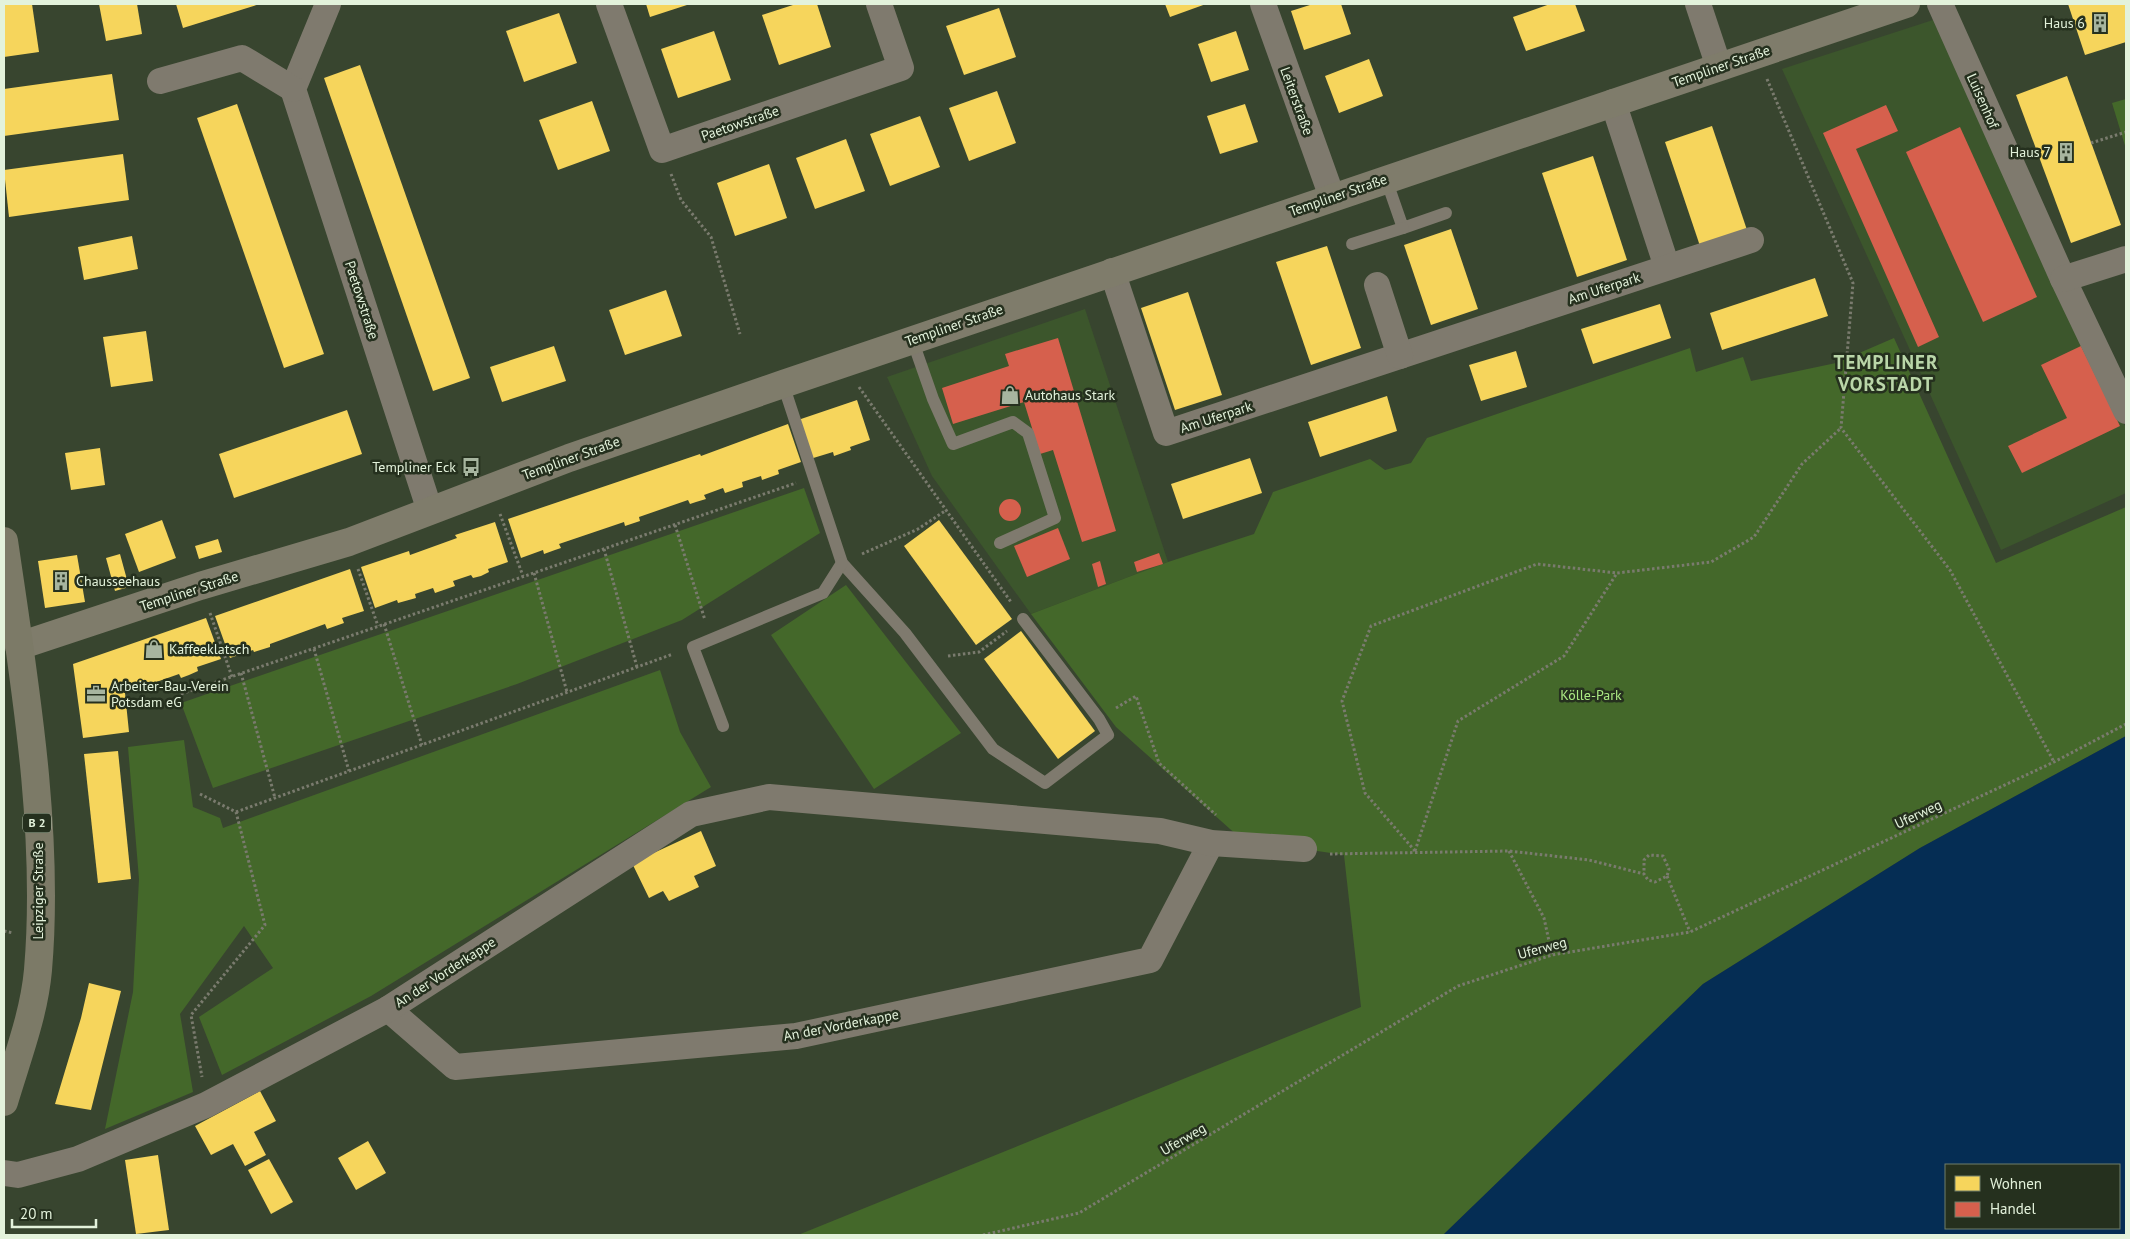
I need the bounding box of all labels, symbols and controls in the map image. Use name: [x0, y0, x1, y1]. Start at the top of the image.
building icon: Haus 6: [2089, 12, 2111, 34]
place label: Haus 6: [2044, 14, 2085, 32]
street label: Templiner Straße: [1670, 41, 1772, 91]
street label: Leiterstraße: [1276, 64, 1318, 138]
street label: Luisenhof: [1963, 71, 2003, 132]
street label: Paetowstraße: [699, 101, 781, 145]
building icon: Haus 7: [2055, 141, 2077, 163]
place label: Haus 7: [2010, 143, 2051, 161]
street label: Templiner Straße: [1287, 170, 1389, 220]
street label: Paetowstraße: [341, 259, 383, 341]
street label: Am Uferpark: [1566, 268, 1643, 308]
street label: Templiner Straße: [903, 300, 1005, 350]
district label: TEMPLINER VORSTADT: [1834, 350, 1938, 396]
shop icon: Autohaus Stark: [999, 384, 1021, 406]
place label: Autohaus Stark: [1025, 386, 1115, 404]
street label: Am Uferpark: [1178, 397, 1255, 437]
street label: Templiner Straße: [520, 432, 622, 484]
bus stop icon: Templiner Eck: [460, 456, 482, 478]
place label: Templiner Eck: [372, 458, 456, 476]
street label: Templiner Straße: [138, 567, 240, 615]
building icon: Chausseehaus: [50, 570, 72, 592]
place label: Chausseehaus: [76, 572, 160, 590]
shop icon: Kaffeeklatsch: [143, 638, 165, 660]
place label: Kaffeeklatsch: [169, 640, 249, 658]
place label: Arbeiter-Bau-Verein Potsdam eG: [111, 677, 229, 711]
office icon: Arbeiter-Bau-Verein Potsdam eG: [85, 683, 107, 705]
park label: Kölle-Park: [1560, 686, 1622, 704]
street label: Uferweg: [1892, 795, 1944, 833]
road number: B 2: [23, 814, 51, 832]
street label: Leipziger Straße: [29, 842, 47, 940]
street label: An der Vorderkappe: [391, 933, 499, 1011]
street label: Uferweg: [1516, 933, 1568, 963]
street label: An der Vorderkappe: [782, 1005, 900, 1045]
street label: Uferweg: [1157, 1119, 1209, 1159]
legend: [1945, 1164, 2120, 1229]
text: Wohnen: [1990, 1174, 2042, 1193]
scale bar: [12, 1196, 96, 1228]
text: Handel: [1990, 1199, 2036, 1218]
text: 20 m: [20, 1204, 53, 1223]

